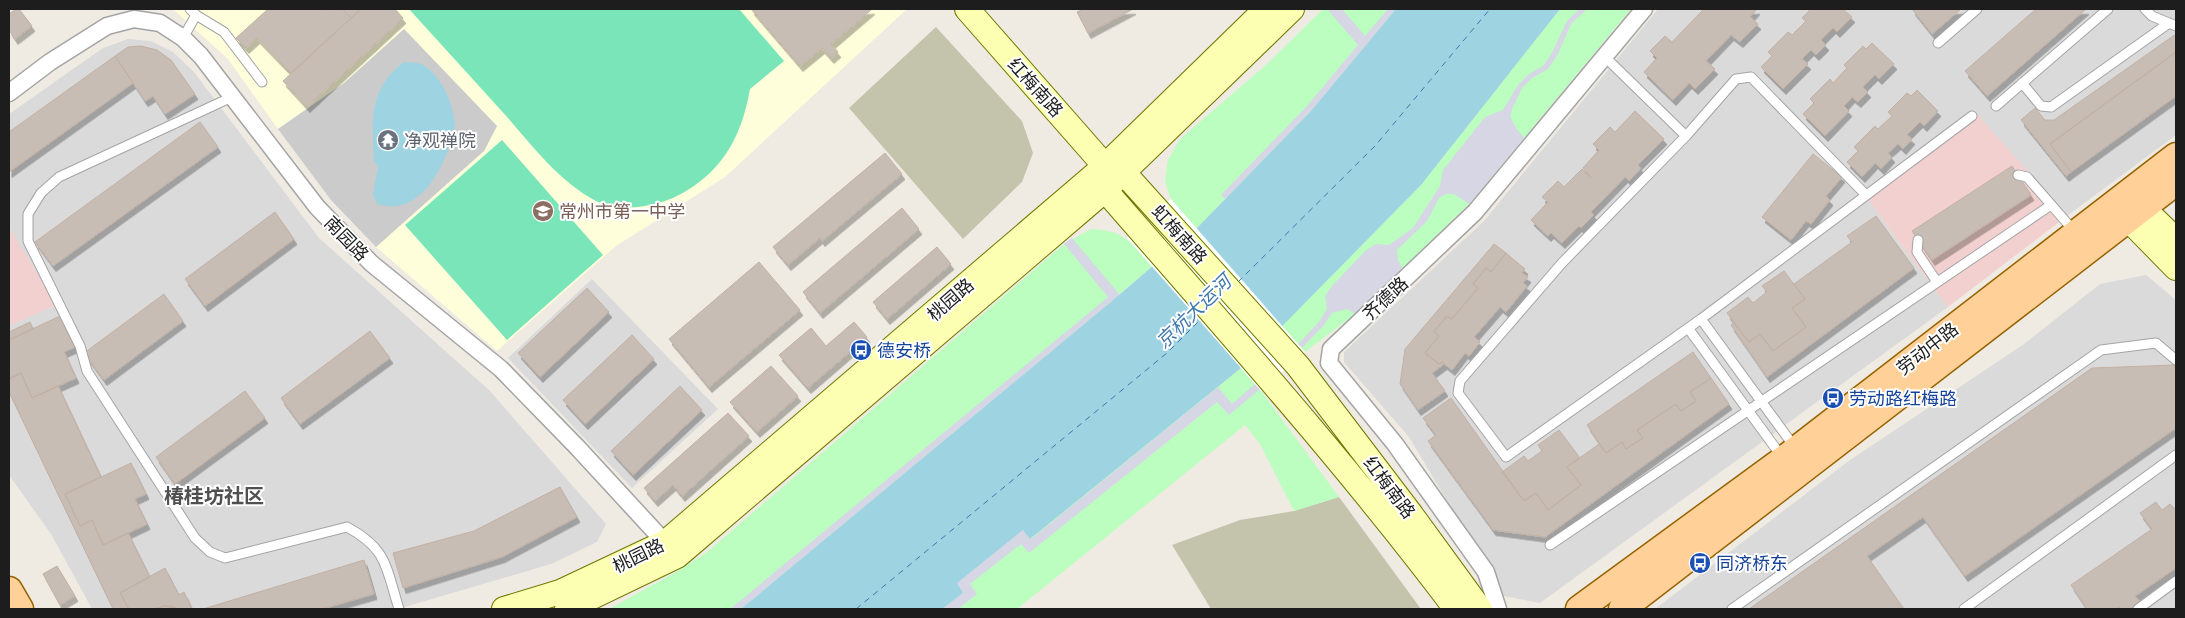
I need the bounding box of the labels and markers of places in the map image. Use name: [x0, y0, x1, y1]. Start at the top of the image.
temple icon: 净观禅院: [376, 128, 400, 152]
place label: 净观禅院: [404, 129, 476, 151]
school or university icon: 常州市第一中学: [531, 199, 555, 223]
place label: 常州市第一中学: [559, 200, 685, 222]
bus stop icon: 德安桥: [849, 338, 873, 362]
place label: 德安桥: [877, 339, 931, 361]
bus stop icon: 劳动路红梅路: [1821, 386, 1845, 410]
place label: 劳动路红梅路: [1849, 387, 1957, 409]
bus stop icon: 同济桥东: [1688, 551, 1712, 575]
place label: 同济桥东: [1716, 552, 1788, 574]

